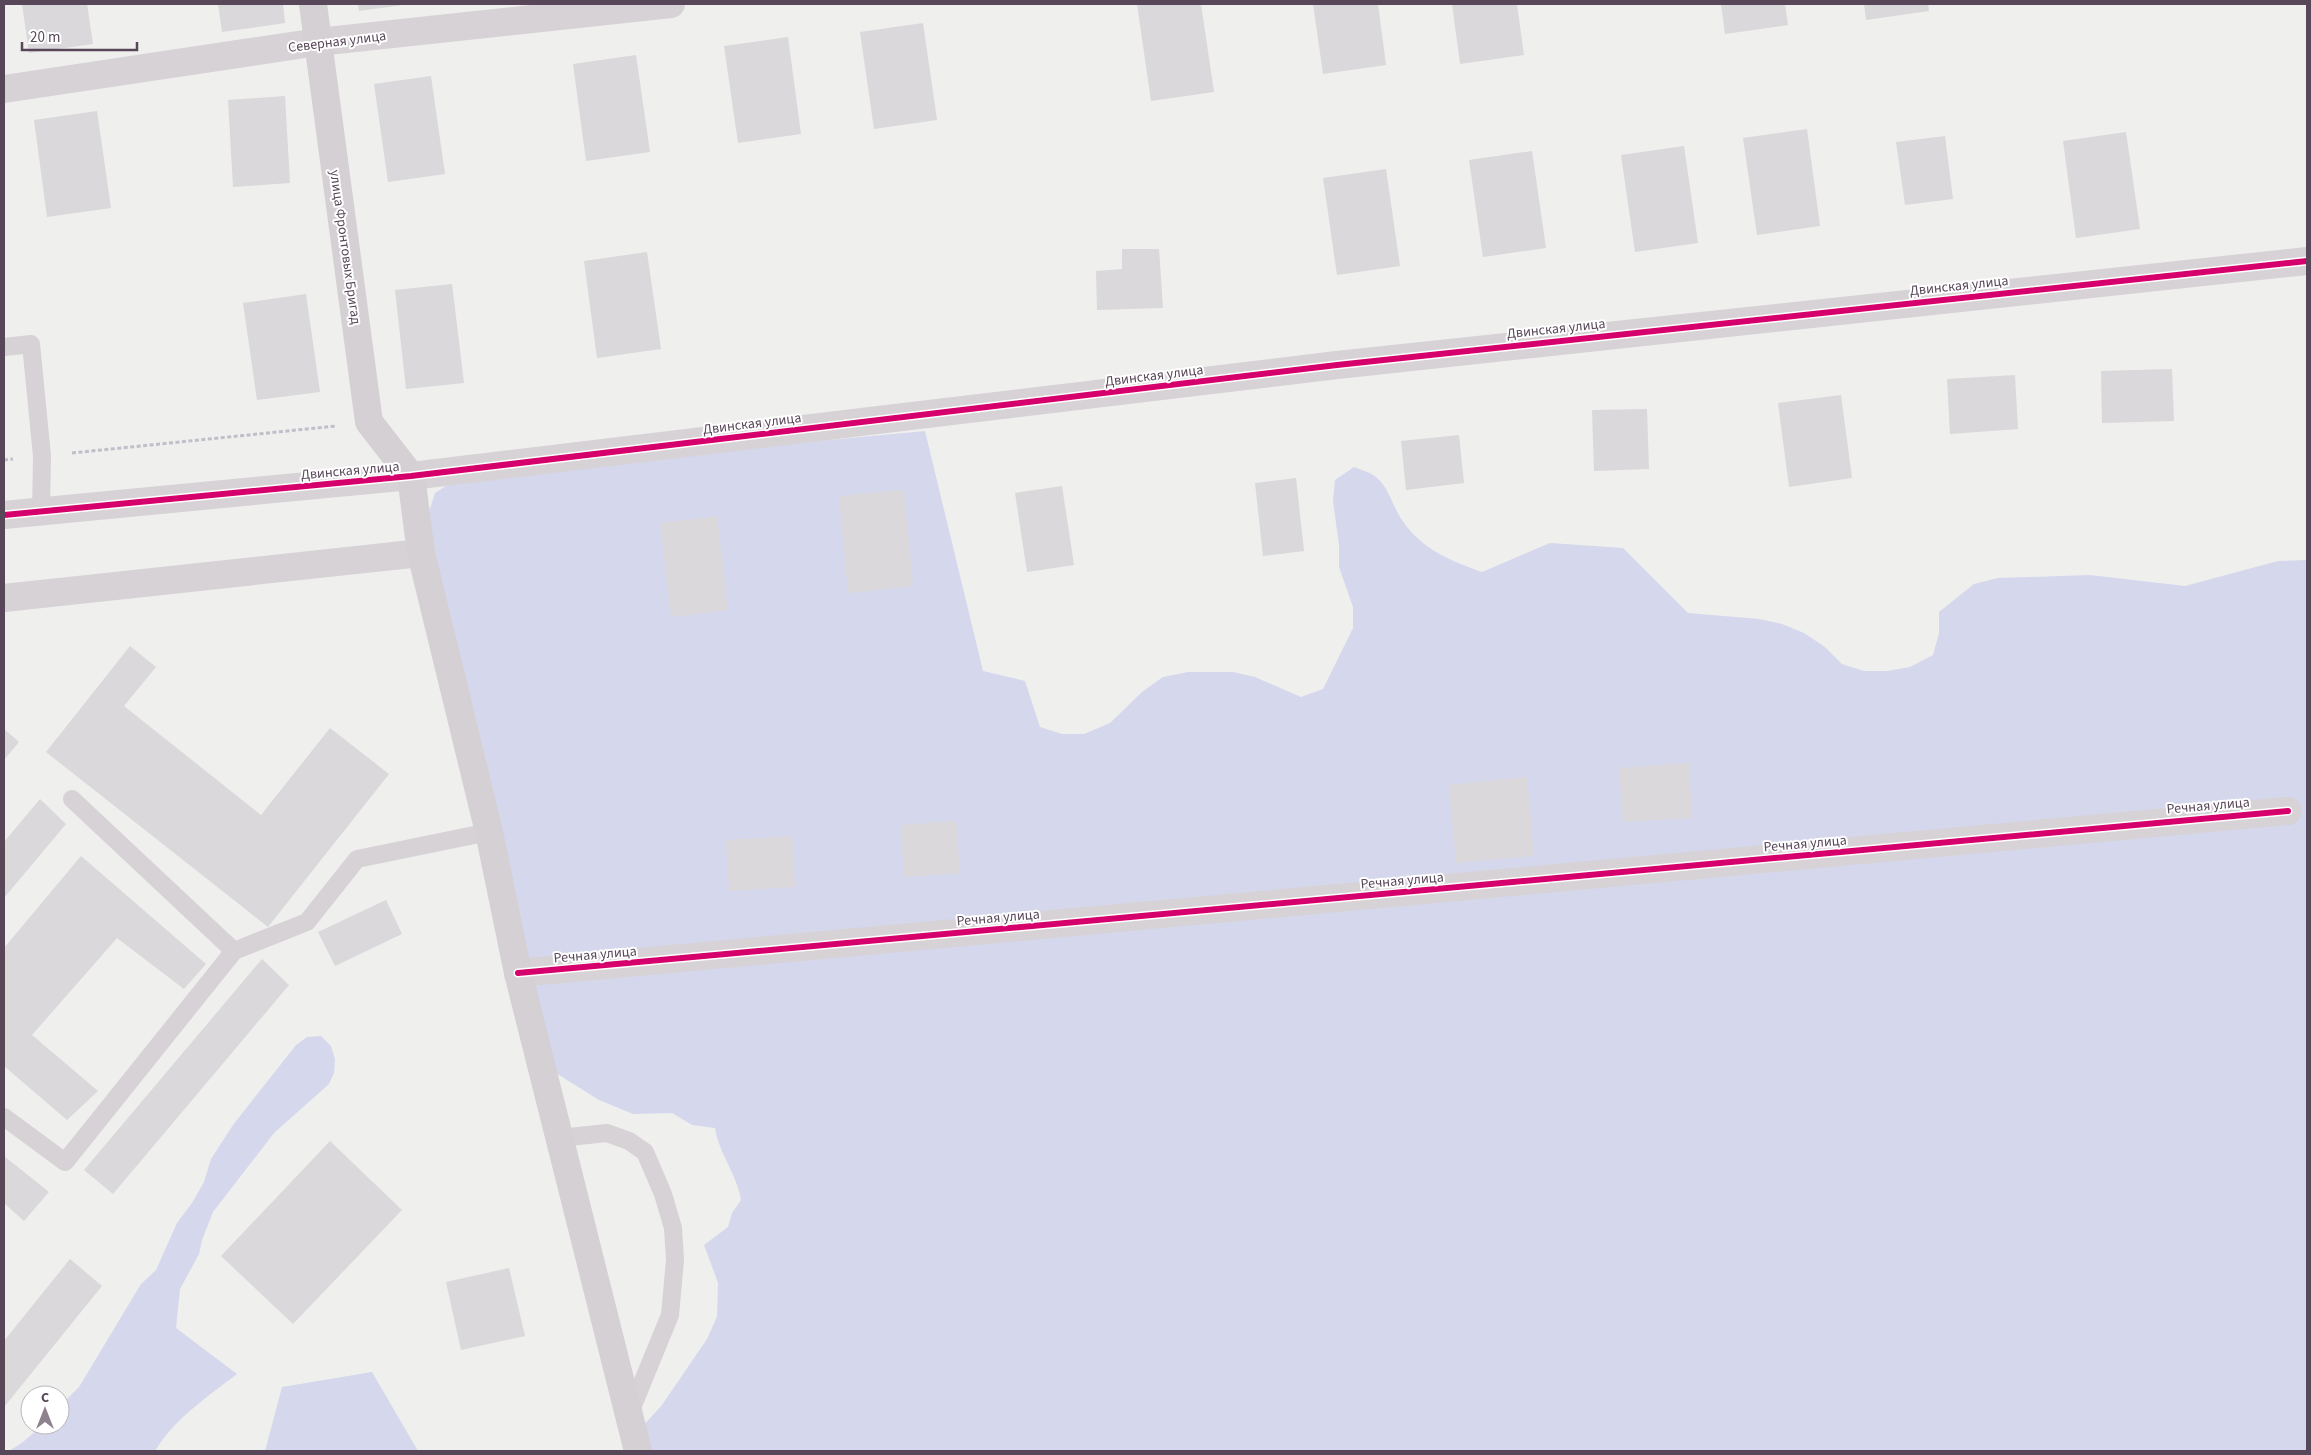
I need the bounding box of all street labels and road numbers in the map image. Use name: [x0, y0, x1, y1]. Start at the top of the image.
street label: Северная улица: [287, 26, 387, 58]
street label: улица Фронтовых Бригад: [324, 168, 366, 326]
street label: Двинская улица: [1909, 271, 2009, 301]
street label: Двинская улица: [1506, 314, 1606, 344]
street label: Двинская улица: [1104, 360, 1204, 392]
street label: Двинская улица: [702, 408, 802, 440]
street label: Двинская улица: [300, 457, 400, 485]
street label: Речная улица: [2166, 792, 2250, 820]
street label: Речная улица: [1763, 830, 1847, 858]
street label: Речная улица: [1360, 867, 1444, 895]
street label: Речная улица: [956, 904, 1040, 932]
street label: Речная улица: [553, 941, 637, 969]

